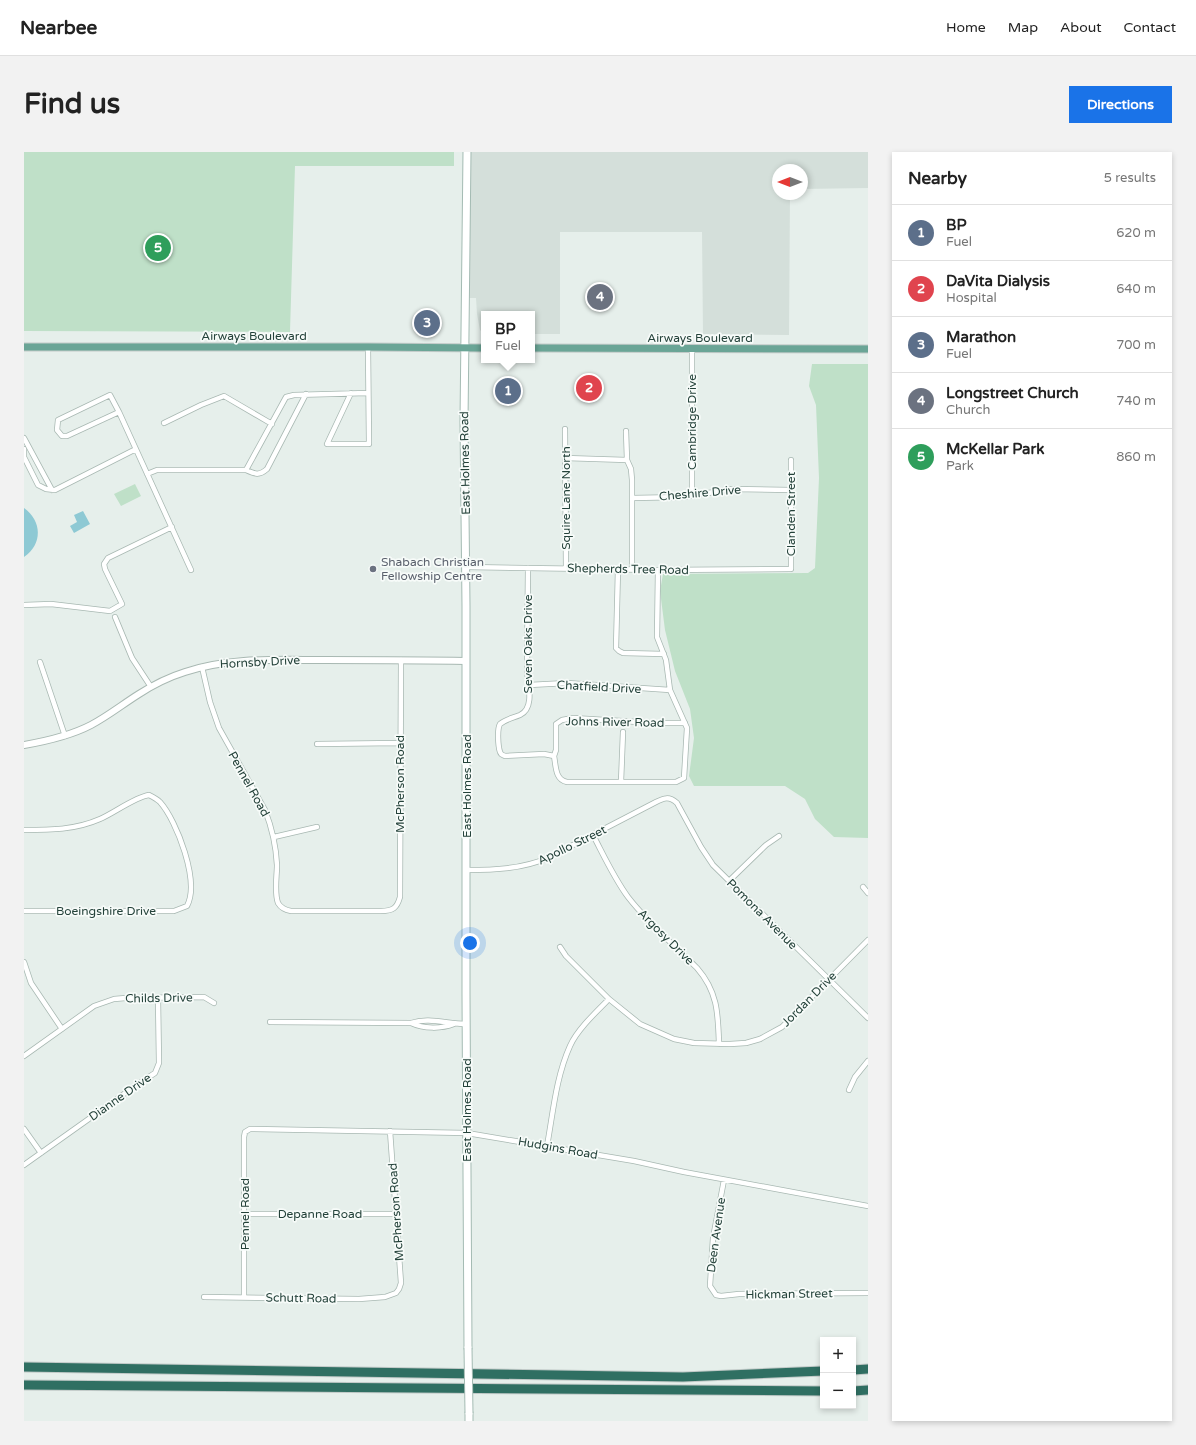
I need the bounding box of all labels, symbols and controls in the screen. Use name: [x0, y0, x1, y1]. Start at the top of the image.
text: Nearbee: [20, 17, 97, 39]
text: Home: [946, 19, 986, 36]
text: Map: [1008, 19, 1038, 36]
text: About: [1060, 19, 1102, 36]
text: Contact: [1124, 19, 1176, 36]
button: Directions: [1069, 86, 1172, 123]
text: Find us: [24, 87, 120, 121]
north arrow: [772, 164, 808, 200]
text: Nearby: [908, 168, 967, 189]
text: 5 results: [1104, 170, 1156, 186]
text: BP: [946, 216, 966, 234]
text: 1: [917, 225, 925, 241]
text: 620 m: [1116, 225, 1156, 241]
pin: 5: [145, 233, 171, 263]
text: Fuel: [946, 234, 972, 250]
text: DaVita Dialysis: [946, 272, 1050, 290]
text: 2: [917, 281, 925, 297]
text: 640 m: [1116, 281, 1156, 297]
pin: 4: [587, 282, 613, 312]
text: Hospital: [946, 290, 997, 306]
pin: 3: [414, 308, 440, 338]
popup: [481, 311, 535, 363]
text: BP: [495, 320, 516, 338]
text: Marathon: [946, 328, 1016, 346]
street label: Airways Boulevard: [201, 329, 307, 343]
street label: Airways Boulevard: [647, 331, 753, 345]
text: 3: [917, 337, 925, 353]
text: 700 m: [1116, 337, 1156, 353]
text: Fuel: [495, 338, 521, 354]
text: Fuel: [946, 346, 972, 362]
pin: 2: [576, 373, 602, 403]
street label: Cambridge Drive: [685, 374, 699, 470]
pin: 1: [495, 376, 521, 406]
text: Longstreet Church: [946, 384, 1079, 402]
text: 4: [917, 393, 925, 409]
text: 740 m: [1116, 393, 1156, 409]
text: Church: [946, 402, 990, 418]
street label: East Holmes Road: [457, 411, 473, 515]
text: McKellar Park: [946, 440, 1044, 458]
street label: Squire Lane North: [559, 446, 573, 550]
text: 5: [917, 449, 925, 465]
text: 860 m: [1116, 449, 1156, 465]
text: Park: [946, 458, 974, 474]
street label: Clanden Street: [784, 471, 798, 556]
street label: Cheshire Drive: [658, 482, 742, 504]
place label: Shabach Christian Fellowship Centre: [381, 555, 484, 583]
street label: Shepherds Tree Road: [567, 561, 689, 577]
marker: Shabach Christian Fellowship Centre: [368, 564, 378, 574]
street label: Seven Oaks Drive: [521, 594, 535, 693]
street label: Hornsby Drive: [219, 653, 301, 671]
street label: Chatfield Drive: [556, 678, 642, 696]
street label: Johns River Road: [565, 714, 665, 730]
street label: East Holmes Road: [460, 734, 474, 838]
street label: McPherson Road: [393, 735, 407, 833]
street label: Pennel Road: [225, 749, 273, 819]
street label: Apollo Street: [535, 822, 609, 868]
street label: Pomona Avenue: [724, 876, 800, 952]
street label: Boeingshire Drive: [56, 904, 156, 918]
street label: Argosy Drive: [635, 906, 697, 968]
your location: [460, 933, 480, 953]
street label: Jordan Drive: [779, 969, 839, 1029]
street label: Childs Drive: [125, 990, 193, 1006]
street label: East Holmes Road: [460, 1058, 474, 1162]
street label: Dianne Drive: [86, 1070, 154, 1124]
street label: Hudgins Road: [517, 1134, 599, 1162]
street label: McPherson Road: [386, 1163, 406, 1261]
street label: Pennel Road: [238, 1178, 252, 1250]
street label: Deen Avenue: [704, 1196, 728, 1273]
street label: Depanne Road: [278, 1207, 362, 1221]
street label: Hickman Street: [745, 1286, 833, 1302]
street label: Schutt Road: [265, 1290, 337, 1306]
map controls: [820, 1337, 856, 1409]
button: +: [820, 1337, 856, 1373]
button: −: [820, 1373, 856, 1409]

